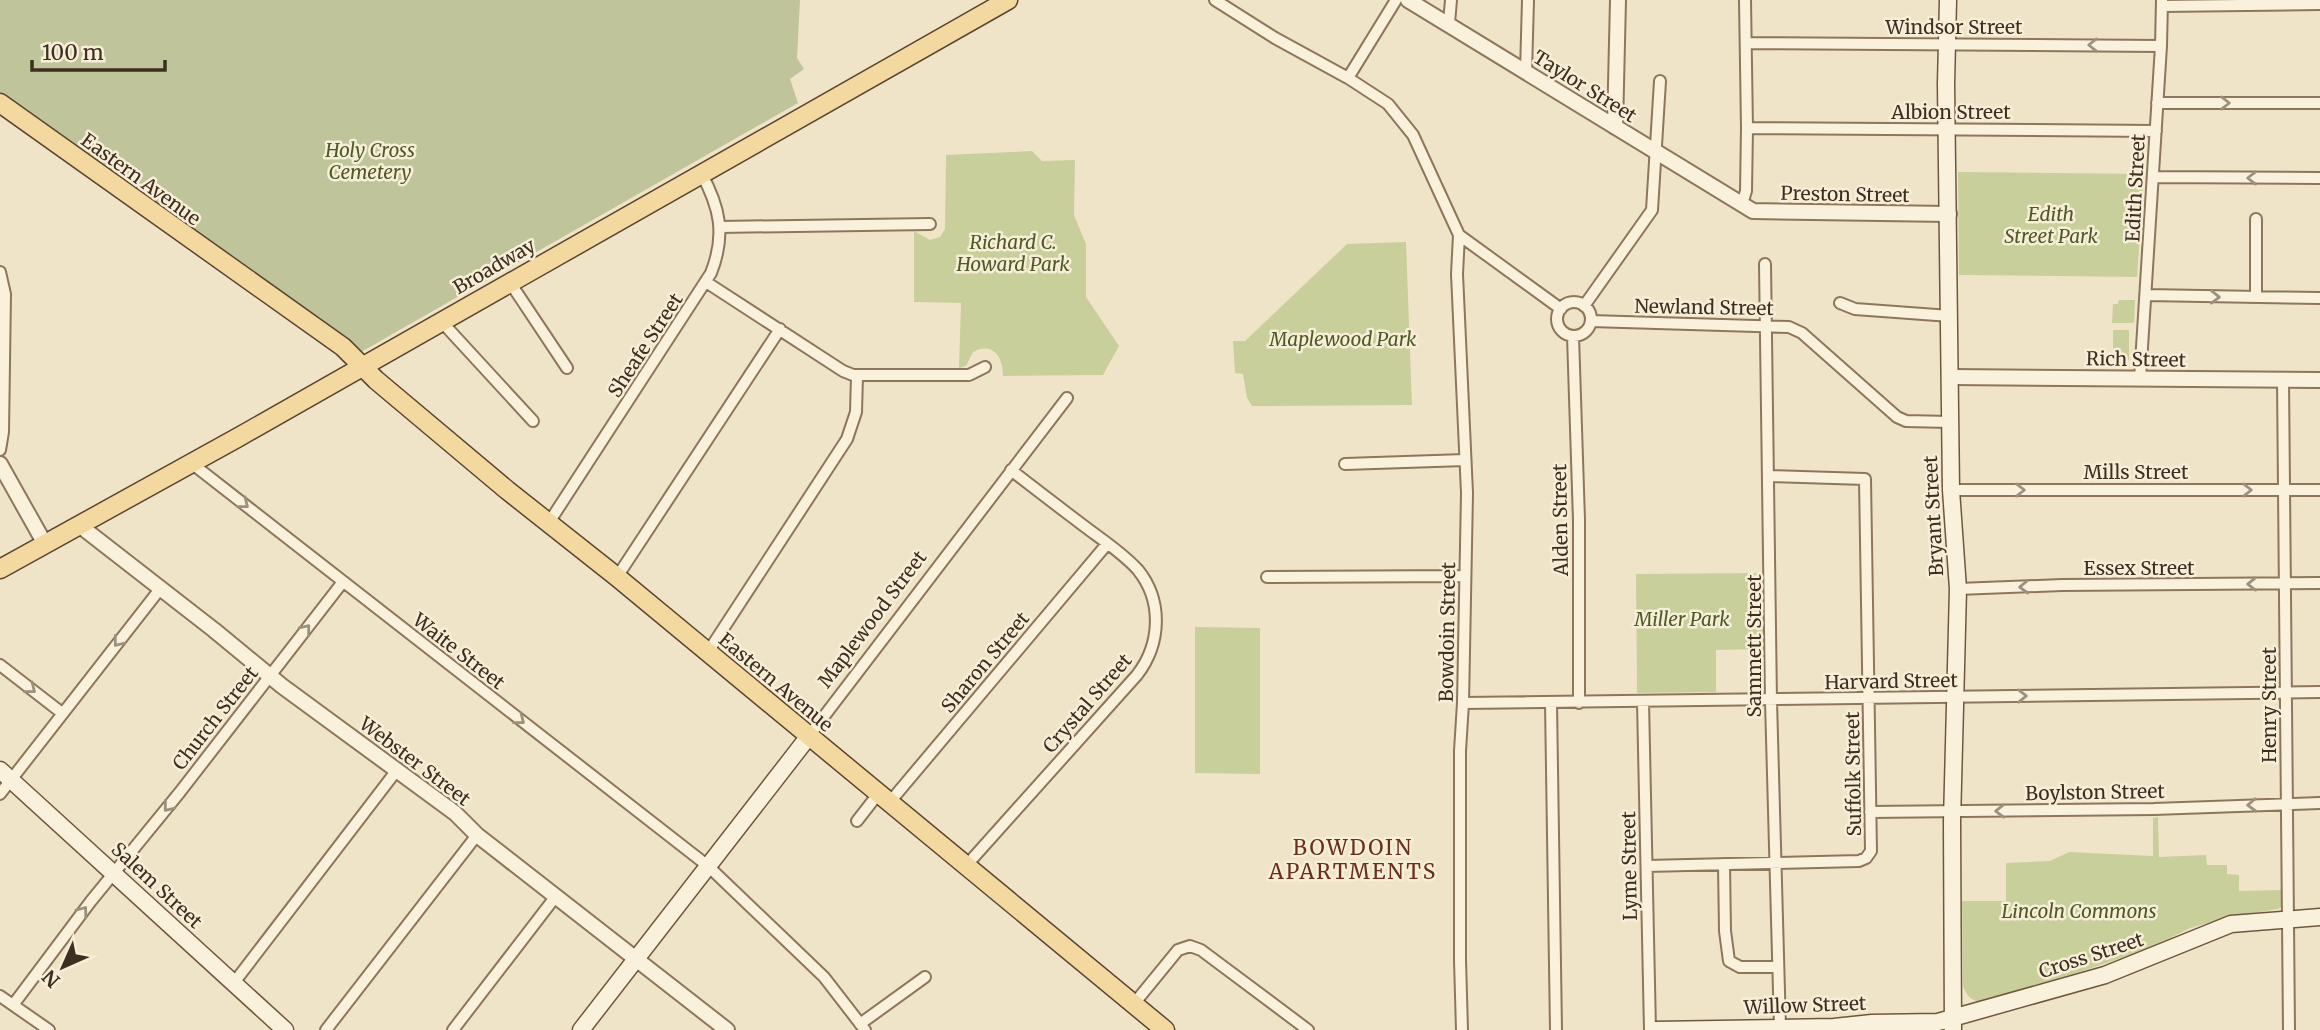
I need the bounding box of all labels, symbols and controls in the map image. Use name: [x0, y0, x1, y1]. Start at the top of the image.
street label: Windsor Street: [1885, 15, 2023, 39]
scale bar: [32, 28, 164, 72]
one-way arrow: [2087, 37, 2098, 53]
text: 100 m: [42, 39, 104, 66]
street label: Taylor Street: [1529, 45, 1642, 128]
one-way arrow: [2220, 95, 2231, 111]
street label: Albion Street: [1890, 100, 2011, 124]
street label: Eastern Avenue: [77, 128, 205, 230]
street label: Edith Street: [2120, 133, 2150, 243]
park label: Holy Cross Cemetery: [324, 138, 415, 184]
one-way arrow: [2246, 171, 2257, 186]
street label: Preston Street: [1780, 181, 1910, 207]
park label: Edith Street Park: [2004, 202, 2098, 248]
park label: Richard C. Howard Park: [955, 230, 1070, 276]
street label: Broadway: [449, 233, 539, 299]
street label: Sheafe Street: [602, 288, 688, 402]
one-way arrow: [2210, 289, 2221, 305]
street label: Newland Street: [1634, 294, 1775, 320]
park label: Maplewood Park: [1269, 327, 1417, 351]
street label: Rich Street: [2086, 346, 2187, 372]
street label: Bryant Street: [1918, 454, 1948, 577]
street label: Mills Street: [2084, 460, 2189, 484]
street label: Alden Street: [1547, 463, 1573, 577]
one-way arrow: [2015, 482, 2025, 498]
one-way arrow: [2242, 482, 2253, 498]
one-way arrow: [236, 496, 248, 509]
street label: Maplewood Street: [813, 545, 932, 692]
street label: Essex Street: [2083, 556, 2195, 580]
street label: Bowdoin Street: [1434, 561, 1460, 702]
street label: Sammett Street: [1742, 574, 1766, 718]
one-way arrow: [2246, 576, 2257, 592]
one-way arrow: [2019, 579, 2030, 594]
street label: Sharon Street: [936, 606, 1035, 717]
street label: Waite Street: [407, 607, 510, 695]
park label: Miller Park: [1633, 607, 1730, 631]
one-way arrow: [298, 625, 311, 637]
street label: Eastern Avenue: [714, 627, 838, 737]
one-way arrow: [113, 635, 126, 647]
street label: Henry Street: [2257, 646, 2281, 763]
street label: Crystal Street: [1037, 648, 1137, 758]
street label: Church Street: [167, 661, 263, 775]
street label: Harvard Street: [1824, 668, 1958, 694]
one-way arrow: [23, 681, 36, 693]
one-way arrow: [2018, 688, 2028, 704]
street label: Webster Street: [354, 711, 476, 811]
one-way arrow: [512, 711, 524, 724]
street label: Suffolk Street: [1840, 711, 1866, 837]
street label: Boylston Street: [2025, 779, 2166, 805]
one-way arrow: [2246, 798, 2257, 813]
one-way arrow: [164, 800, 177, 812]
one-way arrow: [1994, 803, 2005, 819]
street label: Lyme Street: [1616, 810, 1642, 921]
district label: BOWDOIN APARTMENTS: [1268, 834, 1437, 885]
street label: Salem Street: [107, 837, 208, 934]
park label: Lincoln Commons: [2001, 899, 2157, 923]
one-way arrow: [75, 906, 88, 918]
street label: Cross Street: [2036, 927, 2147, 983]
north arrow: [28, 932, 98, 1002]
text: N: [37, 965, 65, 993]
street label: Willow Street: [1742, 991, 1867, 1019]

